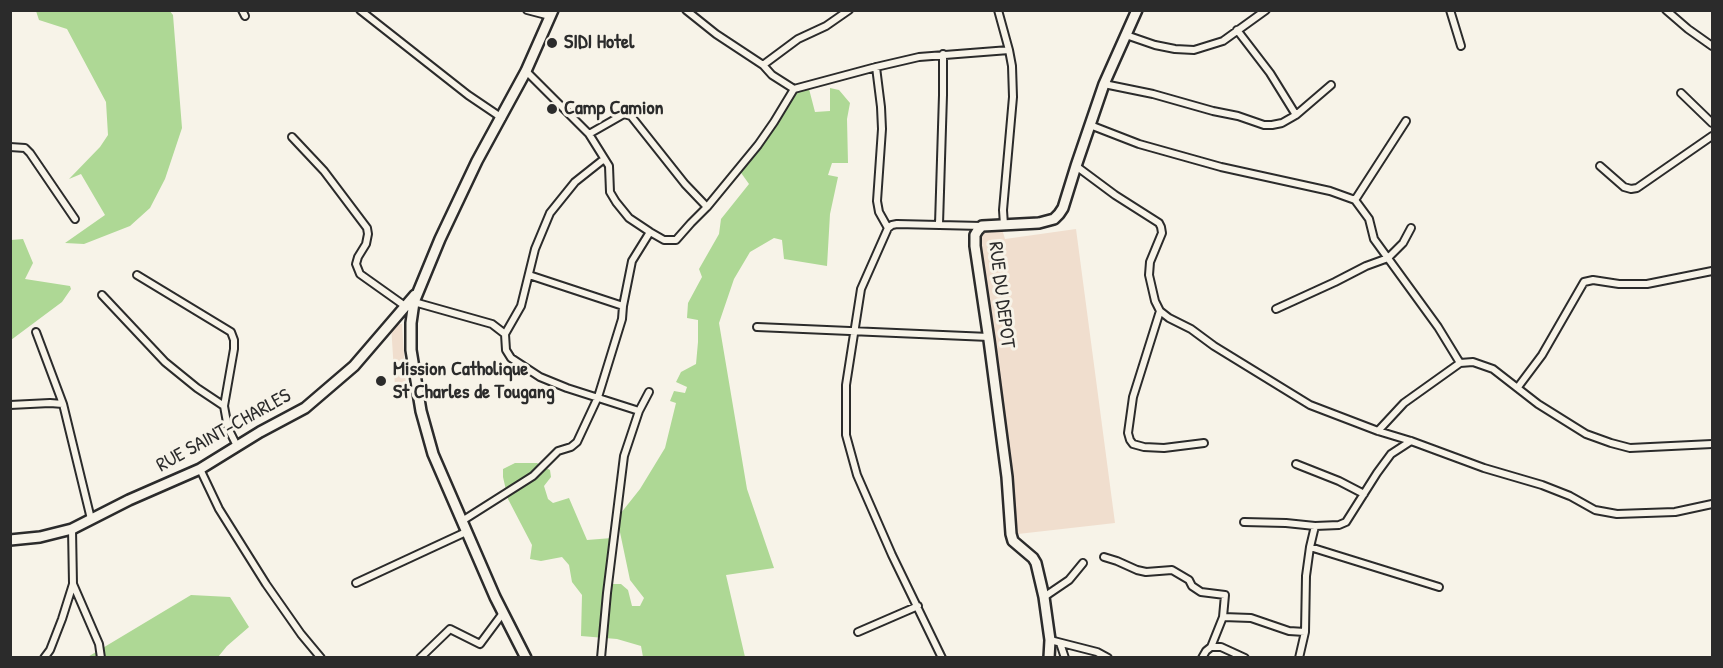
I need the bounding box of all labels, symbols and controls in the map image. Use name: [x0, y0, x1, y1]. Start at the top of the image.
place label: SIDI Hotel: [564, 31, 634, 55]
marker: SIDI Hotel: [545, 36, 559, 50]
place label: Camp Camion: [564, 97, 664, 121]
marker: Camp Camion: [545, 102, 559, 116]
street label: RUE DU DEPOT: [983, 240, 1019, 350]
place label: Mission Catholique St Charles de Tougang: [393, 358, 555, 405]
marker: Mission Catholique St Charles de Tougang: [374, 374, 388, 388]
street label: RUE SAINT-CHARLES: [153, 384, 295, 478]

